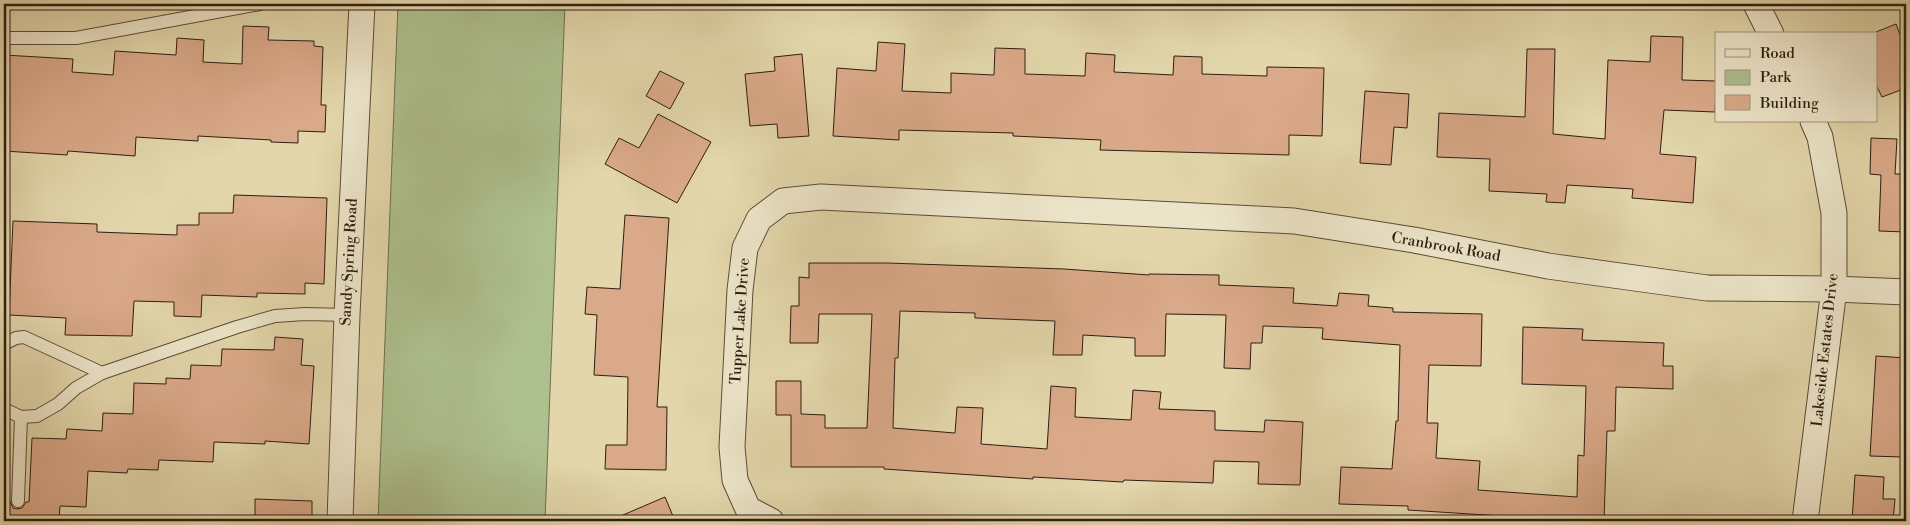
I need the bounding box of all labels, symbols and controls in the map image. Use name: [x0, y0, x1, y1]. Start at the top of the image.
legend: [1715, 32, 1878, 122]
text: Road: [1760, 44, 1795, 63]
text: Park: [1760, 68, 1792, 87]
text: Building: [1759, 94, 1819, 113]
street label: Sandy Spring Road: [336, 197, 362, 326]
street label: Cranbrook Road: [1390, 228, 1503, 266]
street label: Tupper Lake Drive: [726, 257, 754, 385]
street label: Lakeside Estates Drive: [1807, 272, 1843, 428]

